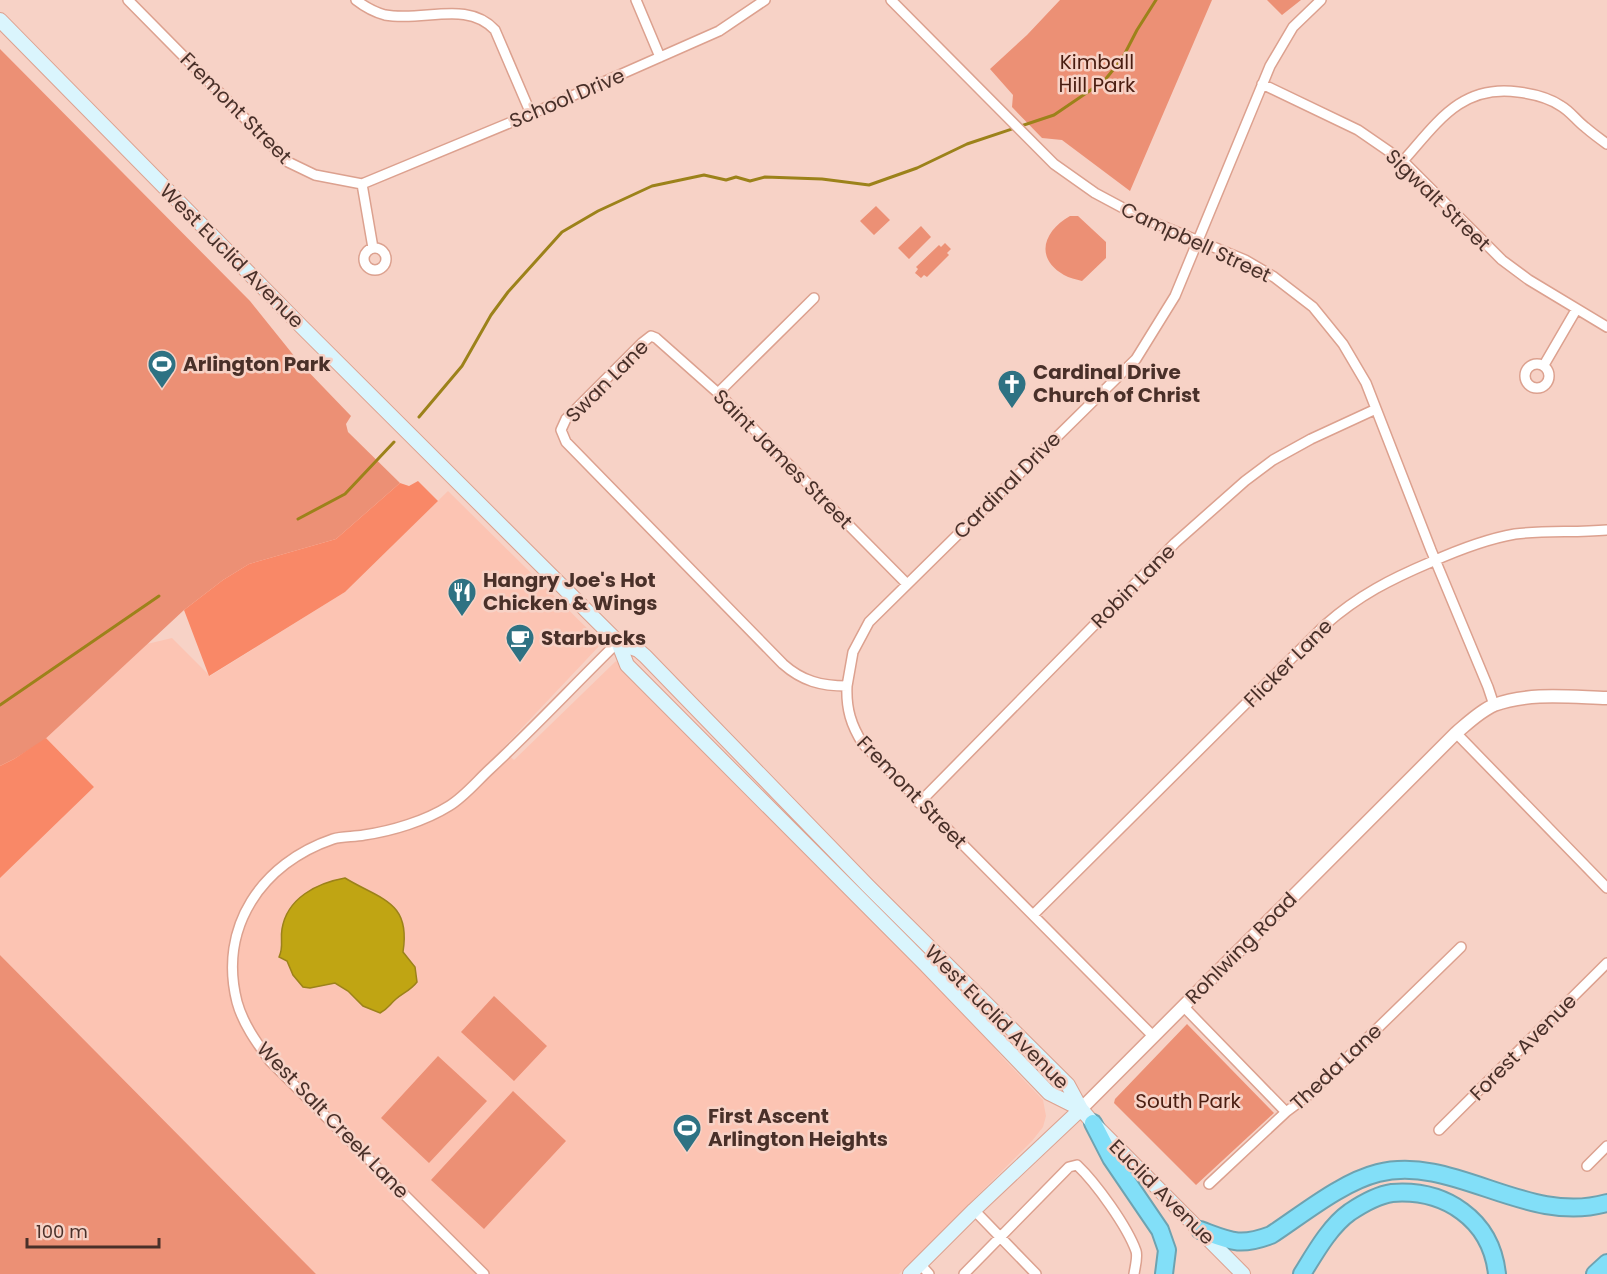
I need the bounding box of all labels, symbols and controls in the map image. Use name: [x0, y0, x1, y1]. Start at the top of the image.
street label: Fremont Street: [174, 46, 298, 170]
park label: Kimball Hill Park: [1059, 48, 1136, 99]
street label: School Drive: [505, 61, 629, 135]
street label: Sigwalt Street: [1379, 143, 1497, 257]
street label: West Euclid Avenue: [154, 178, 310, 334]
street label: Campbell Street: [1116, 195, 1276, 289]
street label: Swan Lane: [559, 333, 655, 429]
sports icon: Arlington Park: [146, 348, 178, 390]
place label: Arlington Park: [183, 350, 331, 378]
place label: Cardinal Drive Church of Christ: [1033, 358, 1200, 409]
church icon: Cardinal Drive Church of Christ: [996, 368, 1028, 410]
street label: Saint James Street: [707, 383, 859, 535]
street label: Cardinal Drive: [947, 425, 1067, 545]
street label: Robin Lane: [1085, 538, 1181, 634]
place label: Hangry Joe's Hot Chicken & Wings: [483, 566, 657, 617]
restaurant icon: Hangry Joe's Hot Chicken & Wings: [446, 576, 478, 618]
street label: Flicker Lane: [1237, 612, 1339, 714]
cafe icon: Starbucks: [504, 622, 536, 664]
place label: Starbucks: [541, 624, 646, 652]
street label: Fremont Street: [851, 729, 973, 855]
street label: Rohlwing Road: [1179, 886, 1303, 1010]
street label: West Euclid Avenue: [919, 939, 1075, 1095]
street label: Forest Avenue: [1463, 987, 1583, 1107]
street label: Theda Lane: [1284, 1017, 1388, 1117]
street label: West Salt Creek Lane: [251, 1035, 415, 1205]
park label: South Park: [1135, 1087, 1242, 1115]
place label: First Ascent Arlington Heights: [708, 1102, 888, 1153]
sports icon: First Ascent Arlington Heights: [671, 1112, 703, 1154]
street label: Euclid Avenue: [1103, 1133, 1221, 1251]
scale bar: [27, 1211, 159, 1249]
text: 100 m: [36, 1219, 88, 1244]

